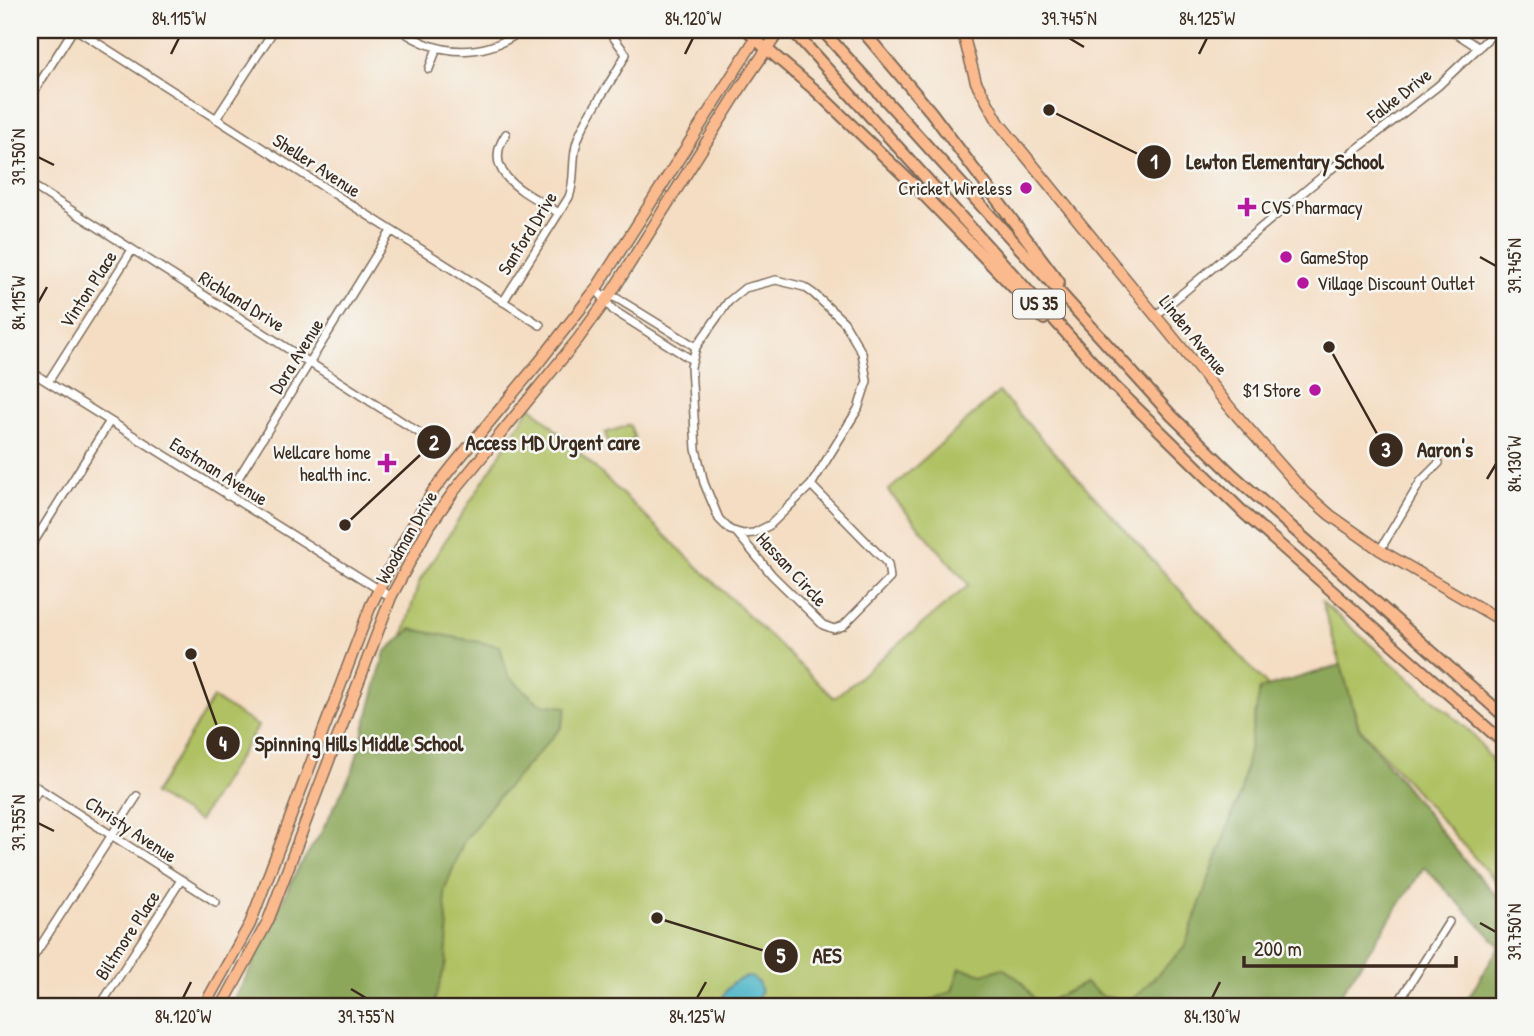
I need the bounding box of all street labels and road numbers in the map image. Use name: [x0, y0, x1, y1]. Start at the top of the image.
street label: Falke Drive: [1361, 61, 1437, 129]
street label: Sheller Avenue: [268, 127, 366, 203]
street label: Sanford Drive: [491, 186, 563, 280]
street label: Vinton Place: [53, 245, 123, 333]
street label: Richland Drive: [194, 264, 290, 338]
road number: US 35: [1013, 290, 1065, 318]
street label: Linden Avenue: [1154, 290, 1235, 381]
street label: Dora Avenue: [263, 313, 330, 399]
street label: Eastman Avenue: [165, 431, 273, 512]
street label: Woodman Drive: [369, 485, 443, 588]
street label: Hassan Circle: [751, 526, 834, 612]
street label: Christy Avenue: [80, 790, 182, 869]
street label: Biltmore Place: [88, 885, 166, 985]

